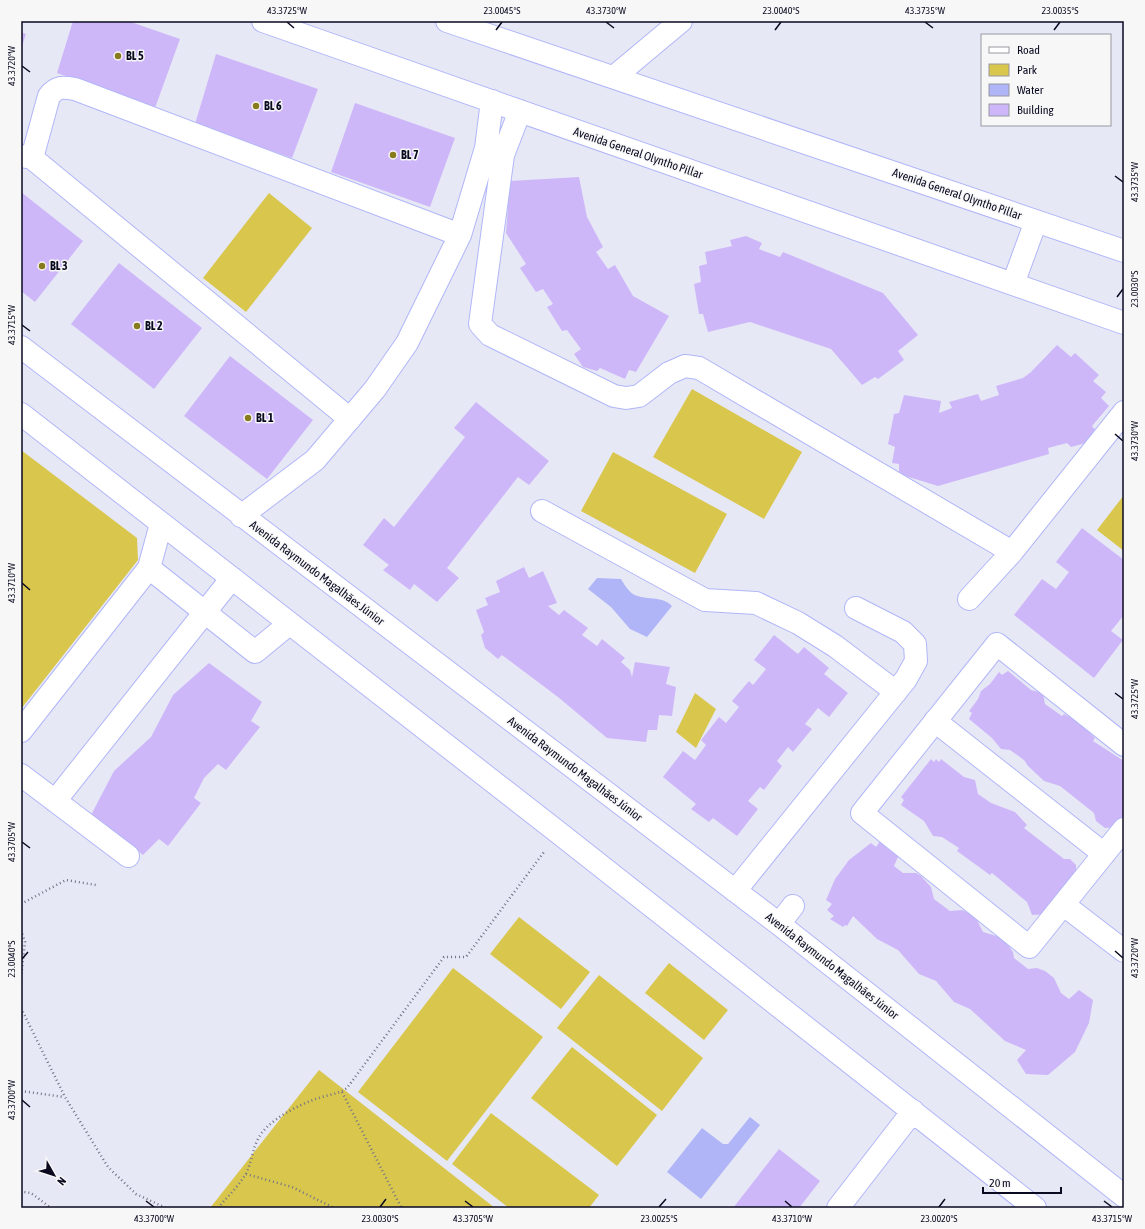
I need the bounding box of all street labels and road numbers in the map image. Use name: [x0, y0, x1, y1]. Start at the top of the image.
street label: Avenida General Olyntho Pillar: [572, 124, 705, 182]
street label: Avenida General Olyntho Pillar: [891, 165, 1024, 223]
street label: Avenida Raymundo Magalhães Júnior: [247, 518, 387, 628]
street label: Avenida Raymundo Magalhães Júnior: [505, 714, 645, 824]
street label: Avenida Raymundo Magalhães Júnior: [763, 910, 902, 1023]

